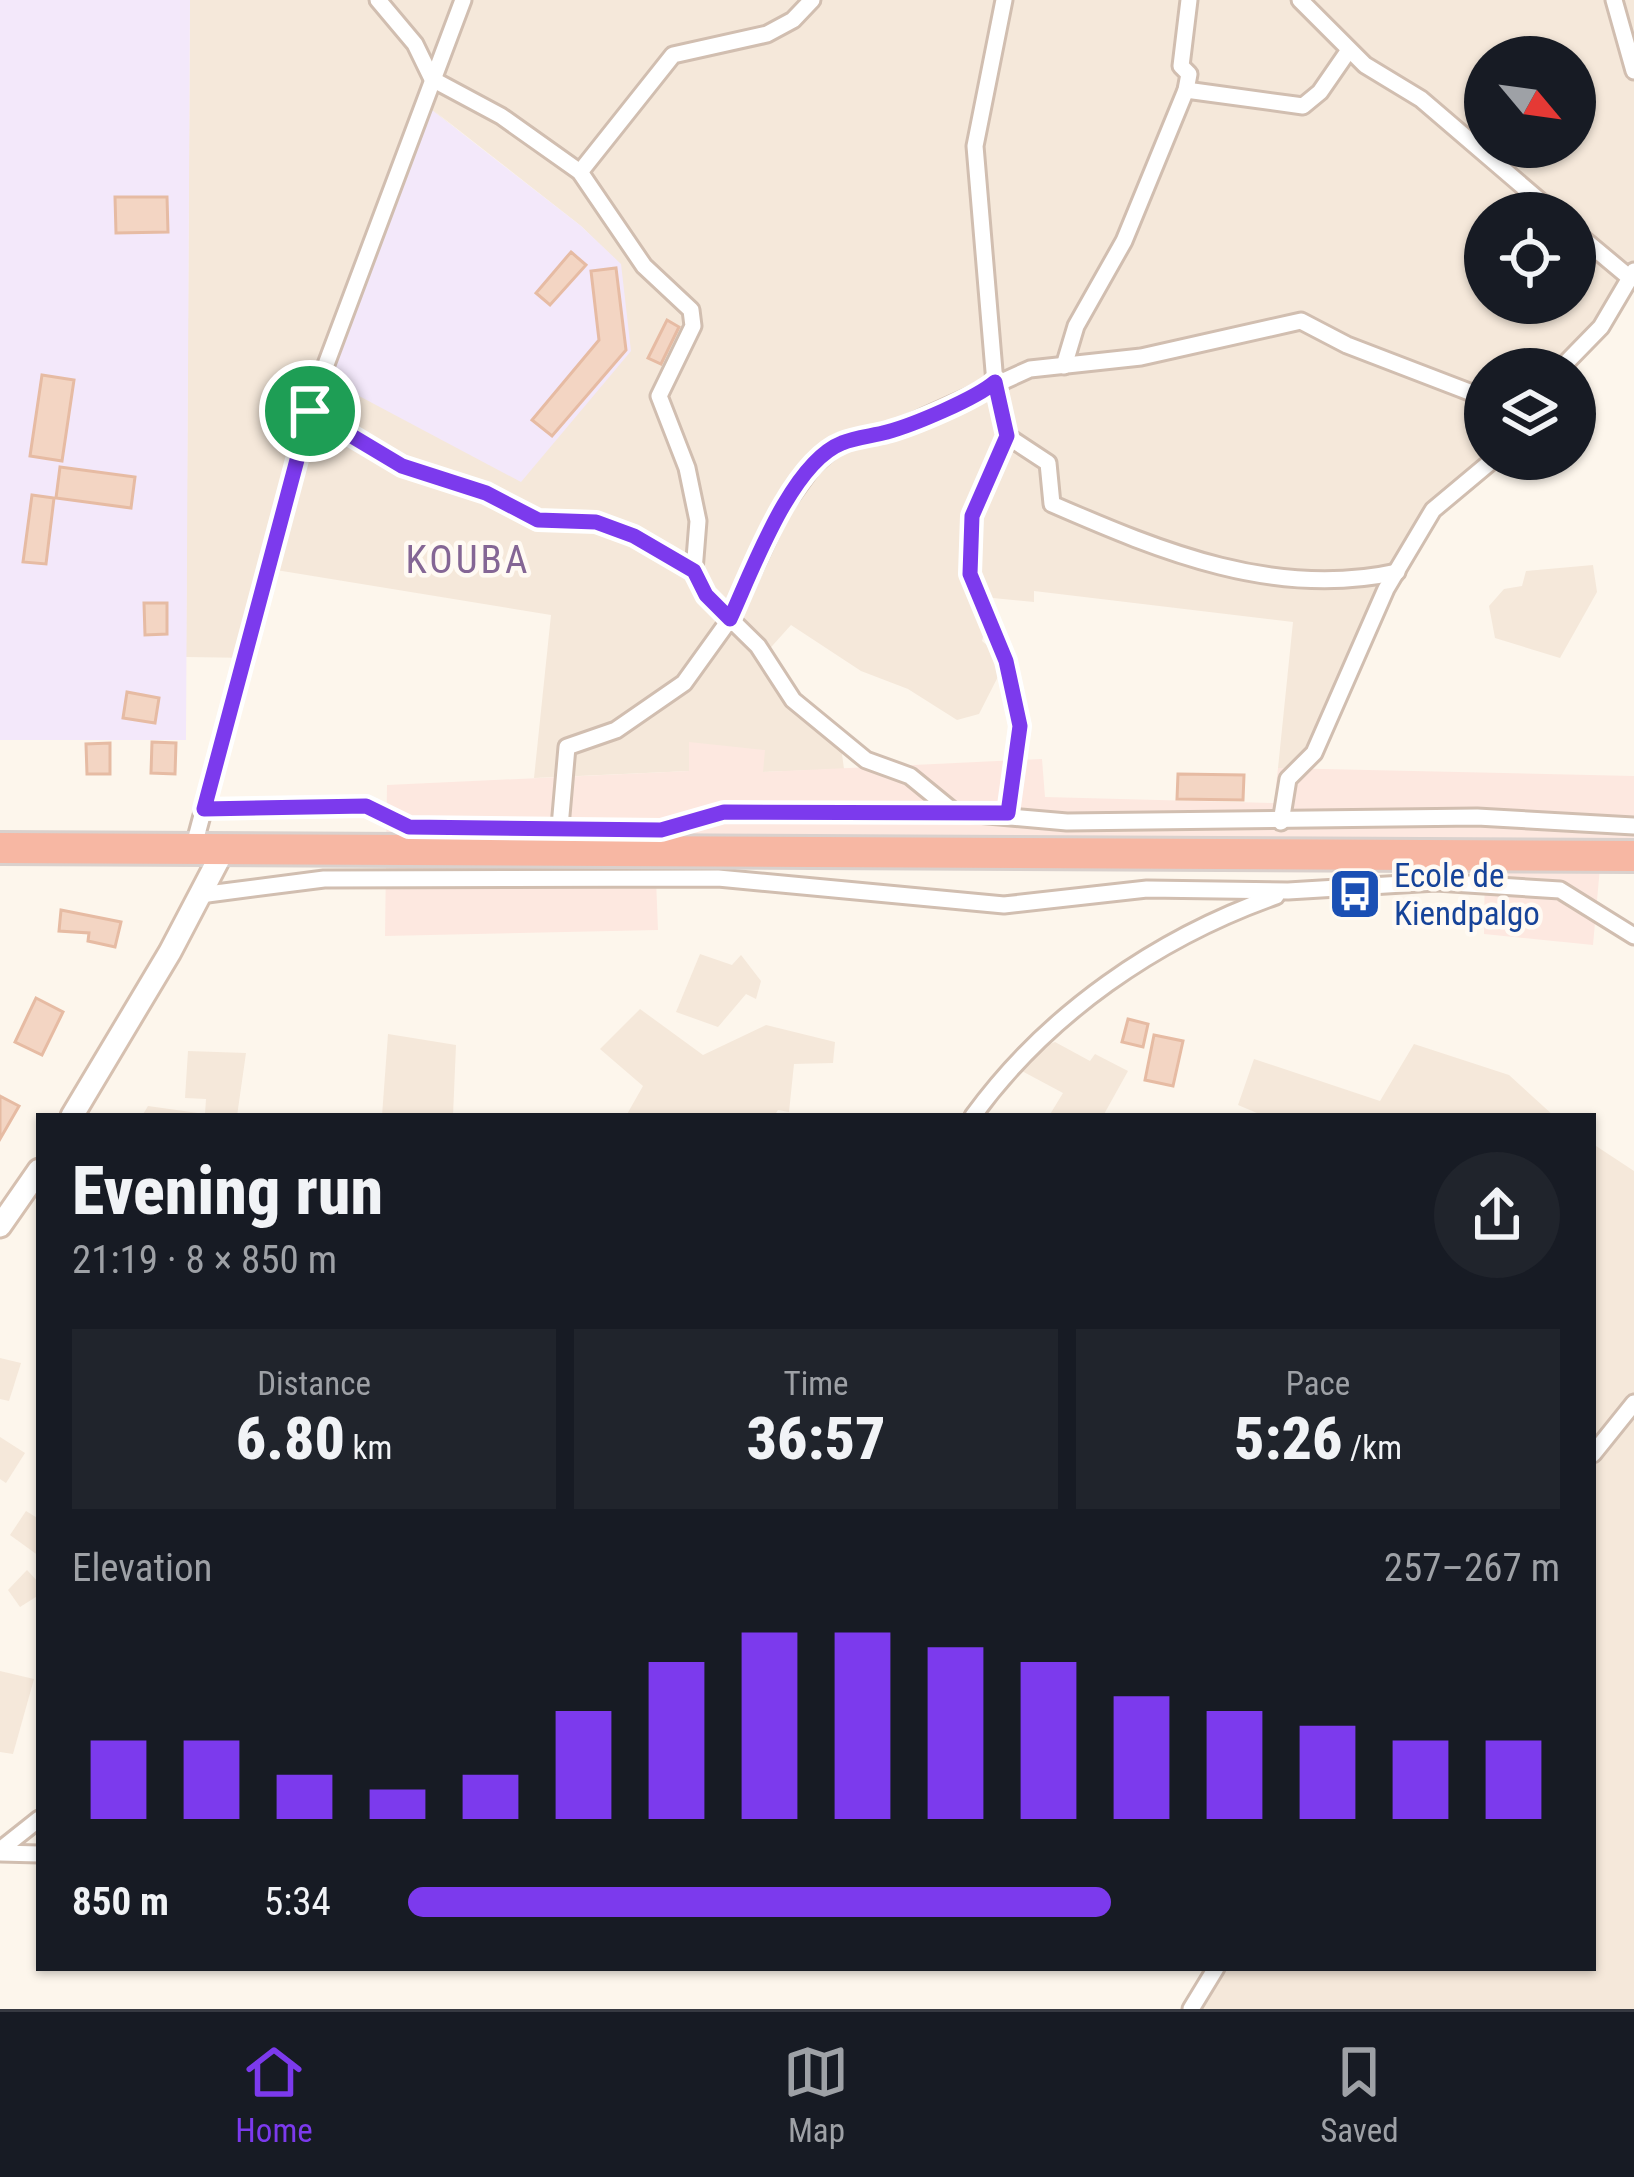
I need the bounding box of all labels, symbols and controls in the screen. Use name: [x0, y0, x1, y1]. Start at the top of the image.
north arrow: [1464, 36, 1596, 168]
map controls: [1464, 36, 1596, 480]
button: locate: [1464, 192, 1596, 324]
button: layers: [1464, 348, 1596, 480]
pin: [259, 360, 361, 462]
icon: arrive: [277, 378, 343, 444]
district label: KOUBA: [406, 537, 530, 583]
place label: Ecole de Kiendpalgo: [1394, 856, 1540, 933]
bus stop icon: Ecole de Kiendpalgo: [1327, 866, 1383, 922]
button: share: [1434, 1152, 1560, 1278]
text: Evening run: [72, 1153, 383, 1230]
text: 21:19 · 8 × 850 m: [72, 1237, 337, 1283]
text: Distance: [257, 1364, 371, 1403]
text: Time: [783, 1364, 849, 1403]
text: Pace: [1286, 1364, 1350, 1403]
text: 6.80: [236, 1403, 345, 1474]
text: 36:57: [747, 1403, 885, 1474]
text: 5:26: [1234, 1403, 1342, 1474]
text: km: [345, 1428, 392, 1467]
text: /km: [1342, 1428, 1402, 1467]
text: Elevation: [72, 1545, 212, 1591]
text: 257–267 m: [1384, 1545, 1560, 1591]
text: 850 m: [72, 1879, 169, 1925]
text: 5:34: [264, 1879, 331, 1925]
tab: Home: [235, 2039, 313, 2150]
tab: Map: [783, 2039, 849, 2150]
tab: Saved: [1320, 2039, 1399, 2150]

